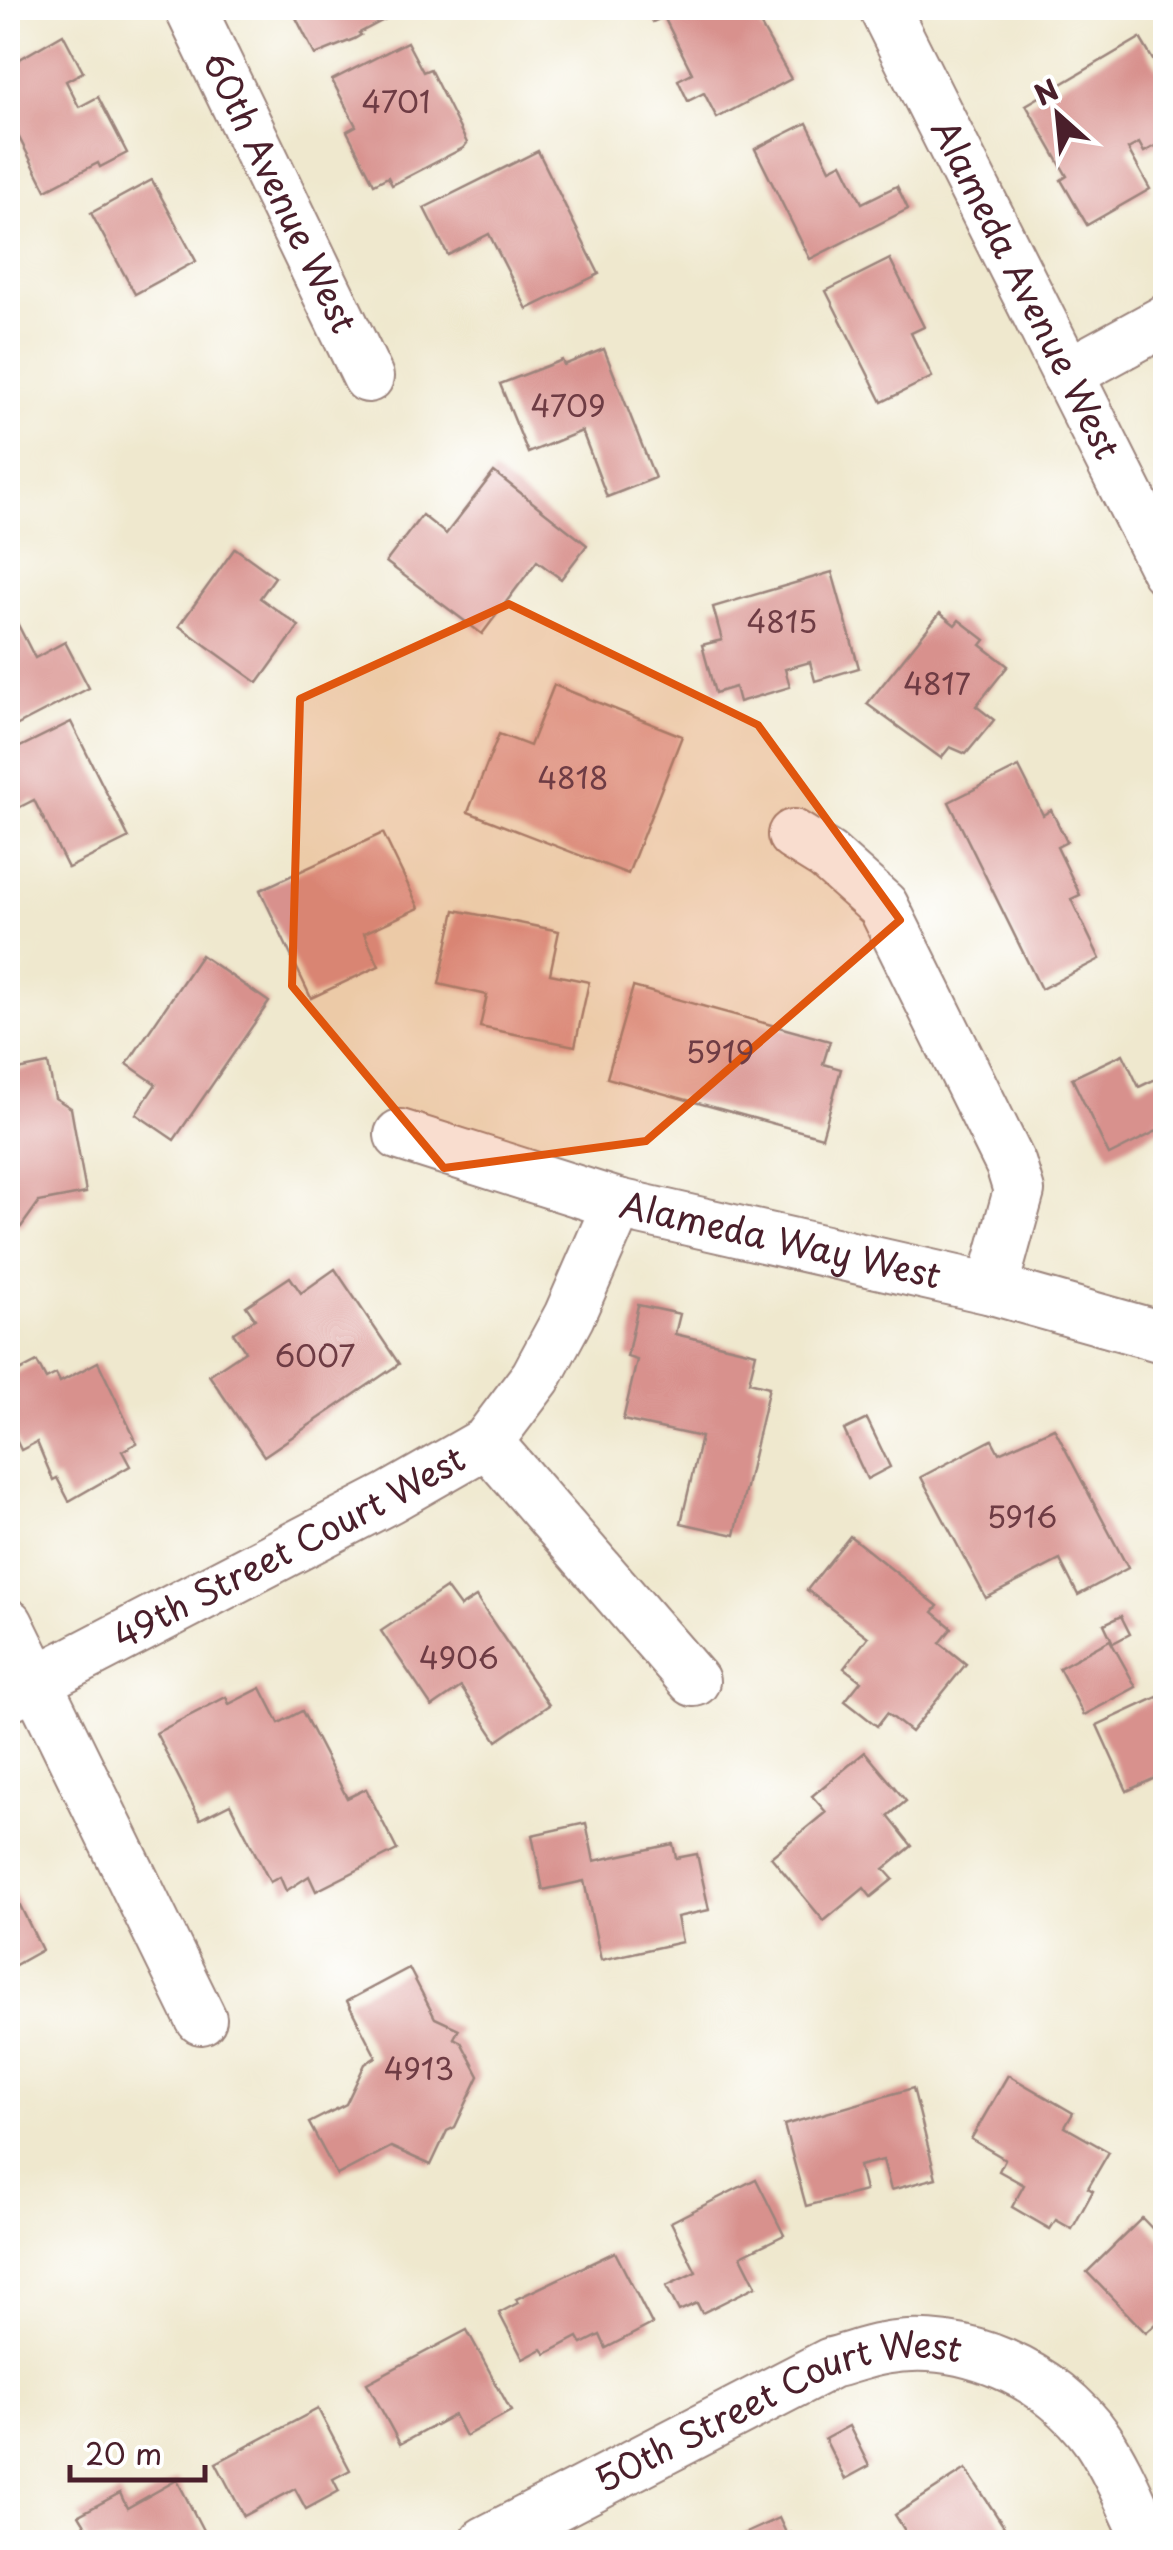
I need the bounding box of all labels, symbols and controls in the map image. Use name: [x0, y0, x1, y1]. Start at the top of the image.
street label: 60th Avenue West: [191, 42, 372, 341]
north arrow: [1008, 65, 1108, 165]
text: N: [1026, 67, 1066, 116]
house number: 4701: [362, 78, 430, 123]
street label: Alameda Avenue West: [920, 109, 1135, 468]
house number: 4709: [530, 382, 606, 427]
house number: 4815: [747, 598, 817, 643]
house number: 4817: [903, 660, 971, 705]
house number: 4818: [537, 754, 609, 799]
house number: 5919: [686, 1028, 754, 1073]
street label: Alameda Way West: [615, 1176, 946, 1301]
house number: 6007: [275, 1332, 355, 1377]
street label: 49th Street Court West: [103, 1431, 474, 1661]
house number: 5916: [987, 1493, 1057, 1538]
house number: 4906: [419, 1634, 499, 1679]
house number: 4913: [384, 2045, 454, 2090]
street label: 50th Street Court West: [585, 2316, 967, 2505]
scale bar: [70, 2420, 205, 2482]
text: 20 m: [85, 2430, 162, 2475]

